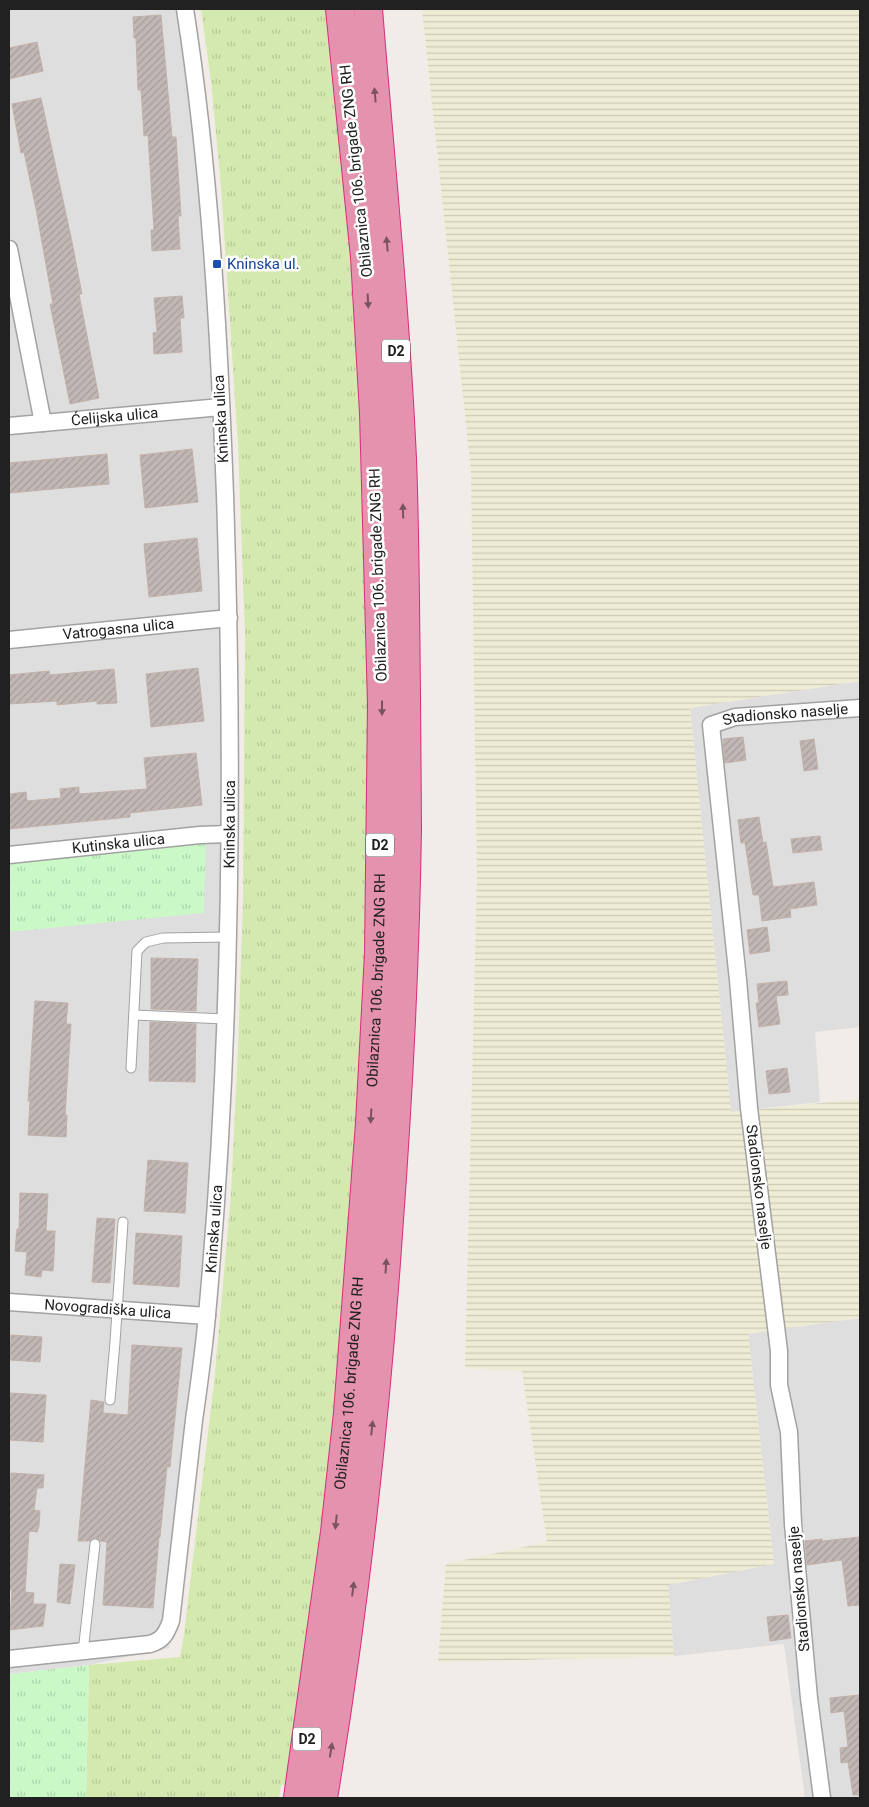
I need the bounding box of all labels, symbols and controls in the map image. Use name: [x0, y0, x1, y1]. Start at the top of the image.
street label: Obilaznica 106. brigade ZNG RH: [336, 64, 376, 278]
one-way arrow: [371, 87, 379, 103]
one-way arrow: [383, 235, 391, 251]
place label: Kninska ul.: [227, 255, 300, 273]
marker: Kninska ul.: [211, 258, 223, 270]
one-way arrow: [364, 293, 372, 309]
road number: D2: [382, 340, 410, 362]
street label: Kninska ulica: [210, 374, 232, 464]
street label: Ćelijska ulica: [70, 404, 159, 429]
street label: Obilaznica 106. brigade ZNG RH: [365, 468, 391, 682]
one-way arrow: [399, 502, 407, 518]
street label: Vatrogasna ulica: [62, 615, 175, 644]
street label: Stadionsko naselje: [720, 700, 849, 730]
one-way arrow: [378, 701, 386, 717]
street label: Kninska ulica: [220, 780, 239, 869]
street label: Kutinska ulica: [71, 830, 166, 857]
road number: D2: [366, 834, 394, 856]
street label: Obilaznica 106. brigade ZNG RH: [363, 873, 389, 1088]
one-way arrow: [366, 1108, 374, 1124]
street label: Stadionsko naselje: [742, 1123, 776, 1251]
street label: Kninska ulica: [202, 1184, 226, 1274]
one-way arrow: [382, 1258, 390, 1274]
street label: Obilaznica 106. brigade ZNG RH: [331, 1276, 367, 1491]
street label: Novogradiška ulica: [44, 1296, 172, 1322]
one-way arrow: [368, 1419, 376, 1435]
one-way arrow: [332, 1514, 340, 1530]
street label: Stadionsko naselje: [785, 1525, 813, 1652]
one-way arrow: [349, 1581, 357, 1597]
road number: D2: [293, 1728, 321, 1750]
one-way arrow: [328, 1742, 336, 1758]

